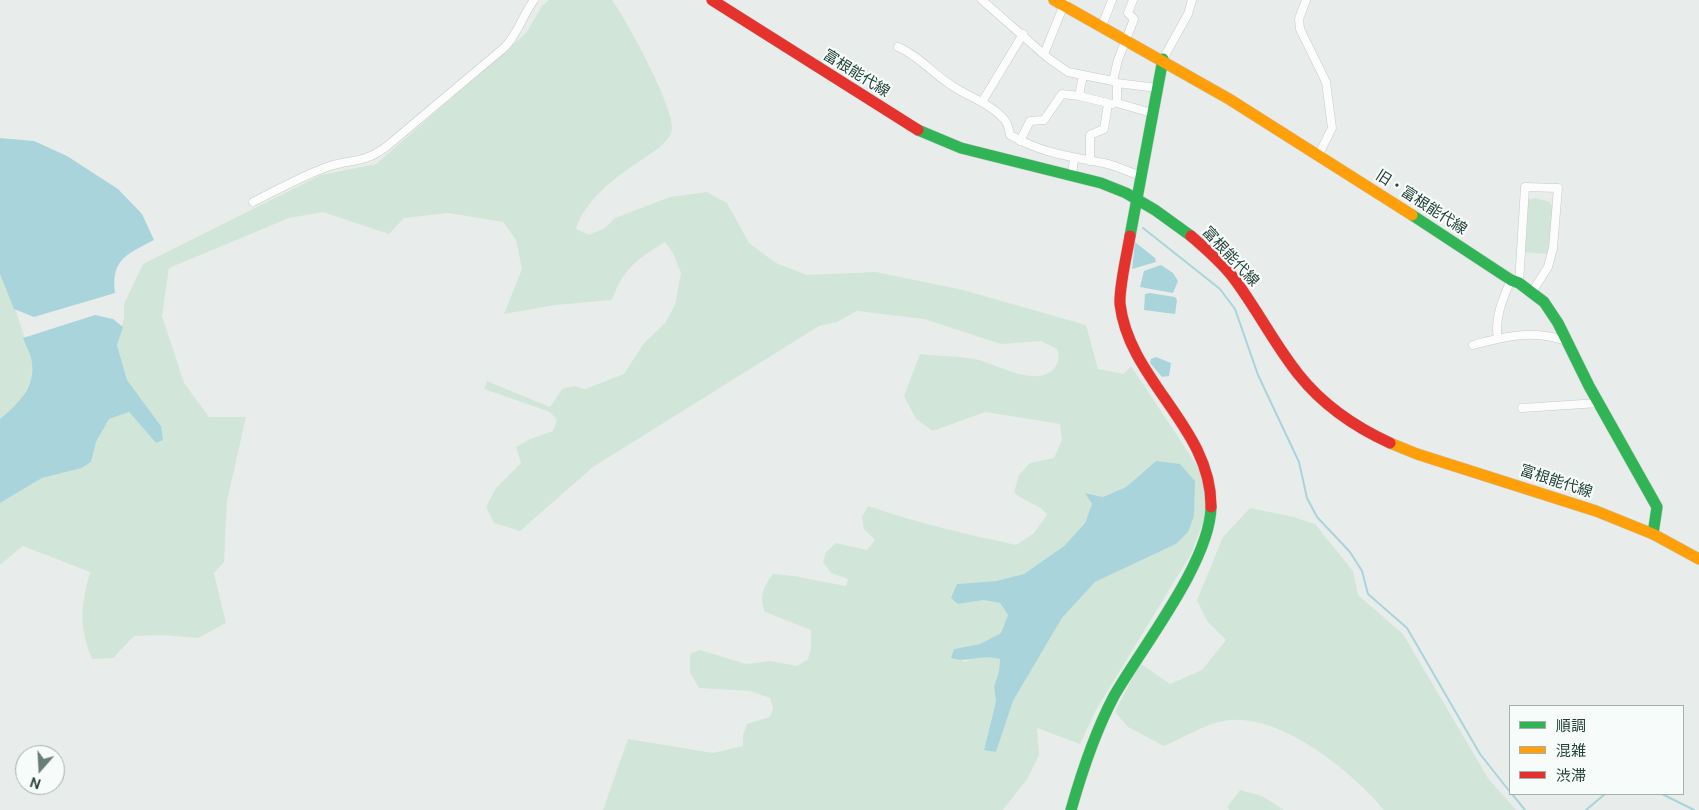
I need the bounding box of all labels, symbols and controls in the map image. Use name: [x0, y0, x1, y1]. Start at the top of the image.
street label: 富根能代線: [819, 46, 893, 102]
street label: 旧・富根能代線: [1372, 167, 1470, 239]
street label: 富根能代線: [1198, 223, 1262, 291]
street label: 富根能代線: [1518, 462, 1594, 502]
legend: [1509, 705, 1684, 795]
text: 順調: [1556, 716, 1586, 736]
text: 混雑: [1556, 741, 1586, 761]
north arrow: [15, 745, 65, 795]
text: 渋滞: [1556, 766, 1586, 786]
text: N: [28, 773, 43, 793]

